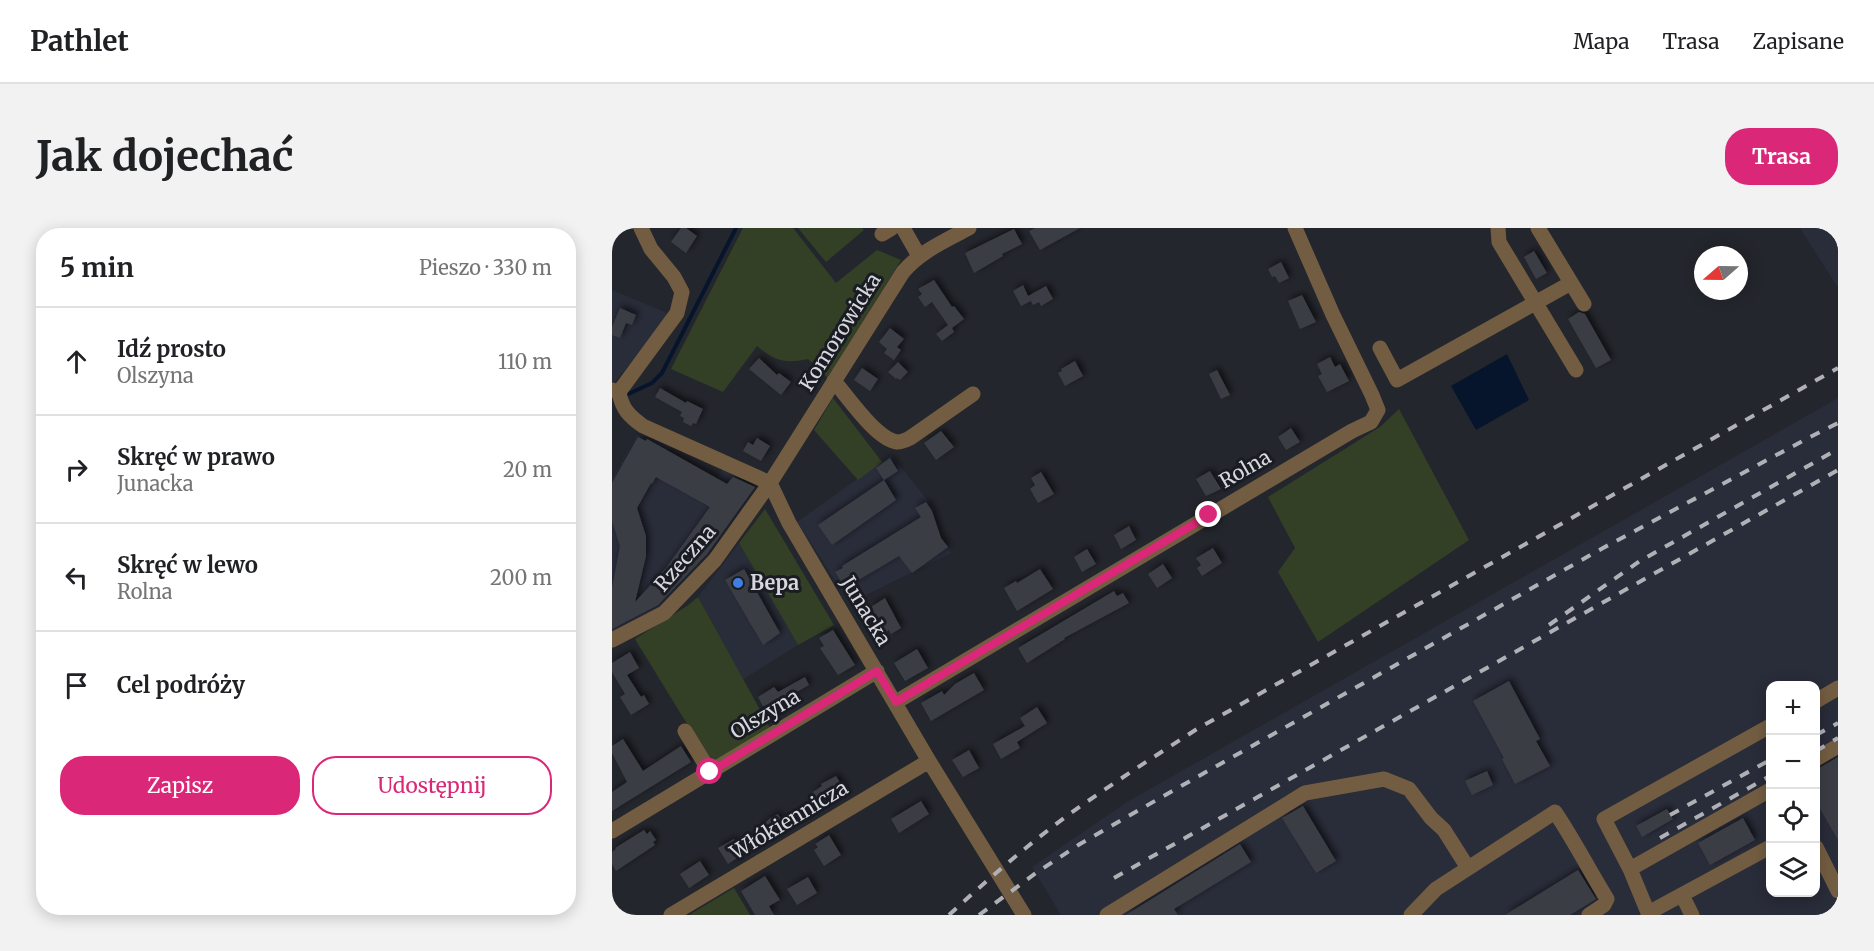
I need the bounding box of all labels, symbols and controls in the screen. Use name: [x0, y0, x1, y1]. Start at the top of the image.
text: Pathlet: [30, 23, 129, 59]
text: Mapa: [1573, 28, 1630, 55]
text: Trasa: [1663, 28, 1720, 55]
text: Zapisane: [1753, 28, 1844, 55]
button: Trasa: [1725, 128, 1838, 185]
text: Jak dojechać: [36, 130, 294, 182]
north arrow: [1694, 246, 1748, 300]
text: 5 min: [60, 251, 134, 284]
text: Pieszo · 330 m: [419, 255, 552, 280]
street label: Komorowicka: [794, 268, 886, 395]
text: Idź prosto: [117, 335, 226, 363]
icon: ahead: [60, 345, 93, 378]
text: 110 m: [498, 349, 552, 374]
text: Olszyna: [117, 363, 194, 388]
text: Skręć w prawo: [117, 443, 275, 471]
street label: Rolna: [1214, 444, 1275, 493]
icon: right: [60, 453, 93, 486]
text: 20 m: [503, 457, 552, 482]
text: Junacka: [117, 471, 194, 496]
route end: [1195, 501, 1221, 527]
street label: Rzeczna: [649, 519, 721, 596]
text: Skręć w lewo: [117, 551, 258, 579]
icon: left: [60, 561, 93, 594]
text: 200 m: [490, 565, 552, 590]
place label: Bepa: [750, 570, 799, 595]
street label: Junacka: [835, 571, 897, 650]
marker: Bepa: [731, 576, 745, 590]
text: Rolna: [117, 579, 173, 604]
icon: arrive: [60, 669, 93, 702]
text: Cel podróży: [117, 671, 245, 699]
map controls: [1766, 681, 1820, 897]
button: +: [1766, 681, 1820, 735]
street label: Olszyna: [725, 683, 804, 744]
button: −: [1766, 735, 1820, 789]
button: Zapisz: [60, 756, 300, 815]
button: Udostępnij: [312, 756, 552, 815]
route start: [696, 758, 722, 784]
street label: Włókiennicza: [724, 774, 852, 865]
button: locate: [1766, 789, 1820, 843]
button: layers: [1766, 843, 1820, 897]

